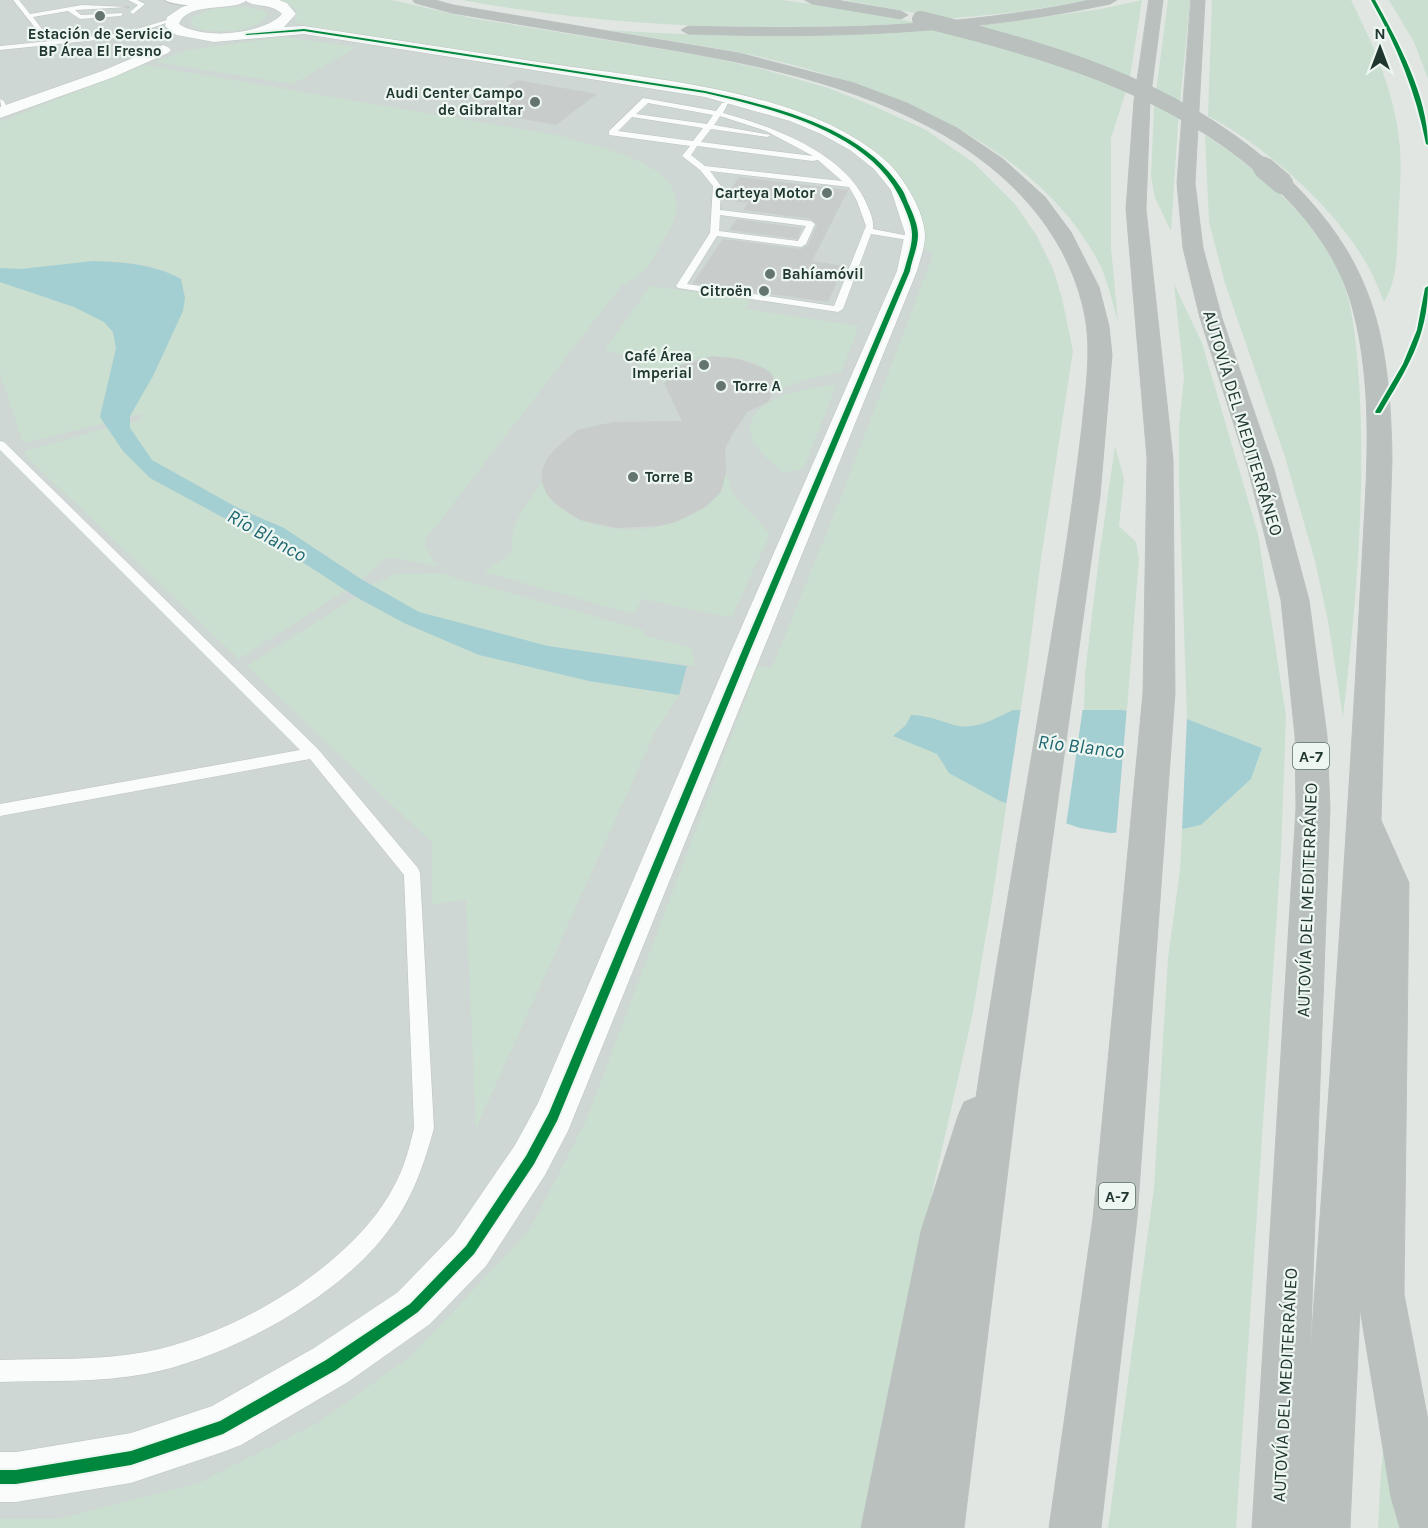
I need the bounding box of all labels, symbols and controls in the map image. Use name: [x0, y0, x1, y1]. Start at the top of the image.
marker: Estación de Servicio BP Área El Fresno: [93, 9, 107, 23]
north arrow: [1350, 18, 1410, 78]
text: N: [1374, 24, 1386, 43]
place label: Estación de Servicio BP Área El Fresno: [28, 25, 172, 60]
place label: Audi Center Campo de Gibraltar: [386, 84, 523, 119]
marker: Audi Center Campo de Gibraltar: [528, 95, 542, 109]
place label: Carteya Motor: [715, 184, 815, 202]
marker: Carteya Motor: [820, 186, 834, 200]
place label: Bahíamóvil: [782, 265, 864, 283]
marker: Bahíamóvil: [763, 267, 777, 281]
place label: Citroën: [700, 282, 752, 300]
marker: Citroën: [757, 284, 771, 298]
street label: AUTOVÍA DEL MEDITERRÁNEO: [1198, 307, 1289, 539]
place label: Café Área Imperial: [624, 346, 692, 382]
marker: Café Área Imperial: [697, 358, 711, 372]
place label: Torre A: [733, 377, 782, 395]
marker: Torre A: [714, 379, 728, 393]
place label: Torre B: [645, 468, 693, 486]
marker: Torre B: [626, 470, 640, 484]
water label: Río Blanco: [223, 504, 310, 567]
water label: Río Blanco: [1036, 730, 1126, 763]
road number: A-7: [1293, 743, 1329, 769]
street label: AUTOVÍA DEL MEDITERRÁNEO: [1291, 782, 1322, 1018]
road number: A-7: [1099, 1183, 1135, 1209]
street label: AUTOVÍA DEL MEDITERRÁNEO: [1267, 1267, 1302, 1503]

